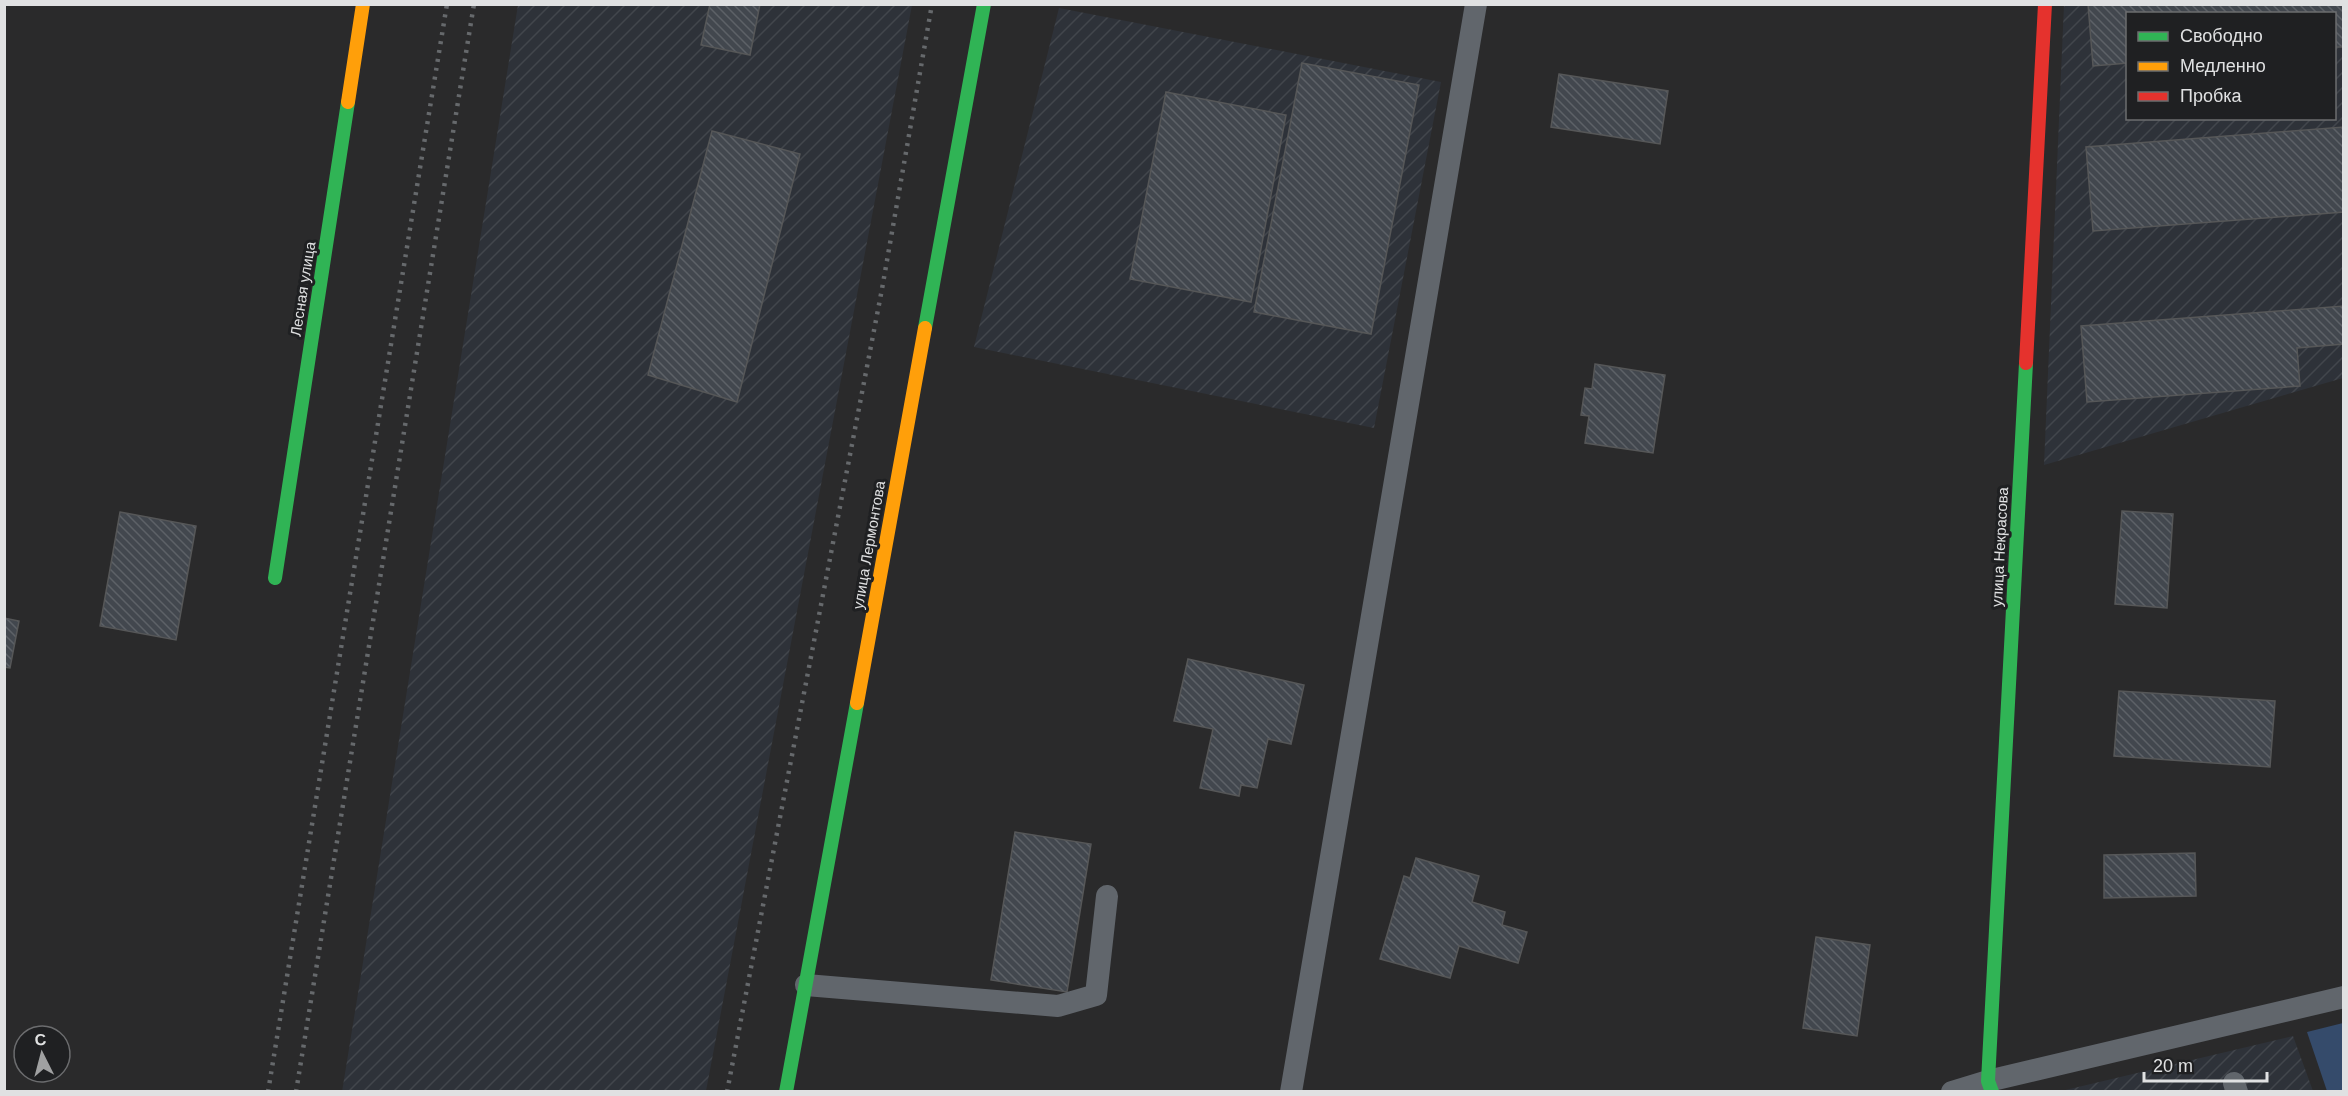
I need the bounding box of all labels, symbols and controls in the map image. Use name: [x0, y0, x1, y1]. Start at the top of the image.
legend: [2126, 12, 2336, 120]
text: Свободно: [2180, 26, 2263, 46]
text: Медленно: [2180, 56, 2266, 76]
text: Пробка: [2180, 86, 2243, 106]
street label: Лесная улица: [287, 240, 319, 338]
street label: улица Лермонтова: [849, 479, 888, 610]
street label: улица Некрасова: [1988, 486, 2011, 607]
north arrow: [12, 1024, 72, 1084]
text: С: [34, 1030, 48, 1049]
scale bar: [2144, 1045, 2267, 1083]
text: 20 m: [2153, 1056, 2193, 1076]

